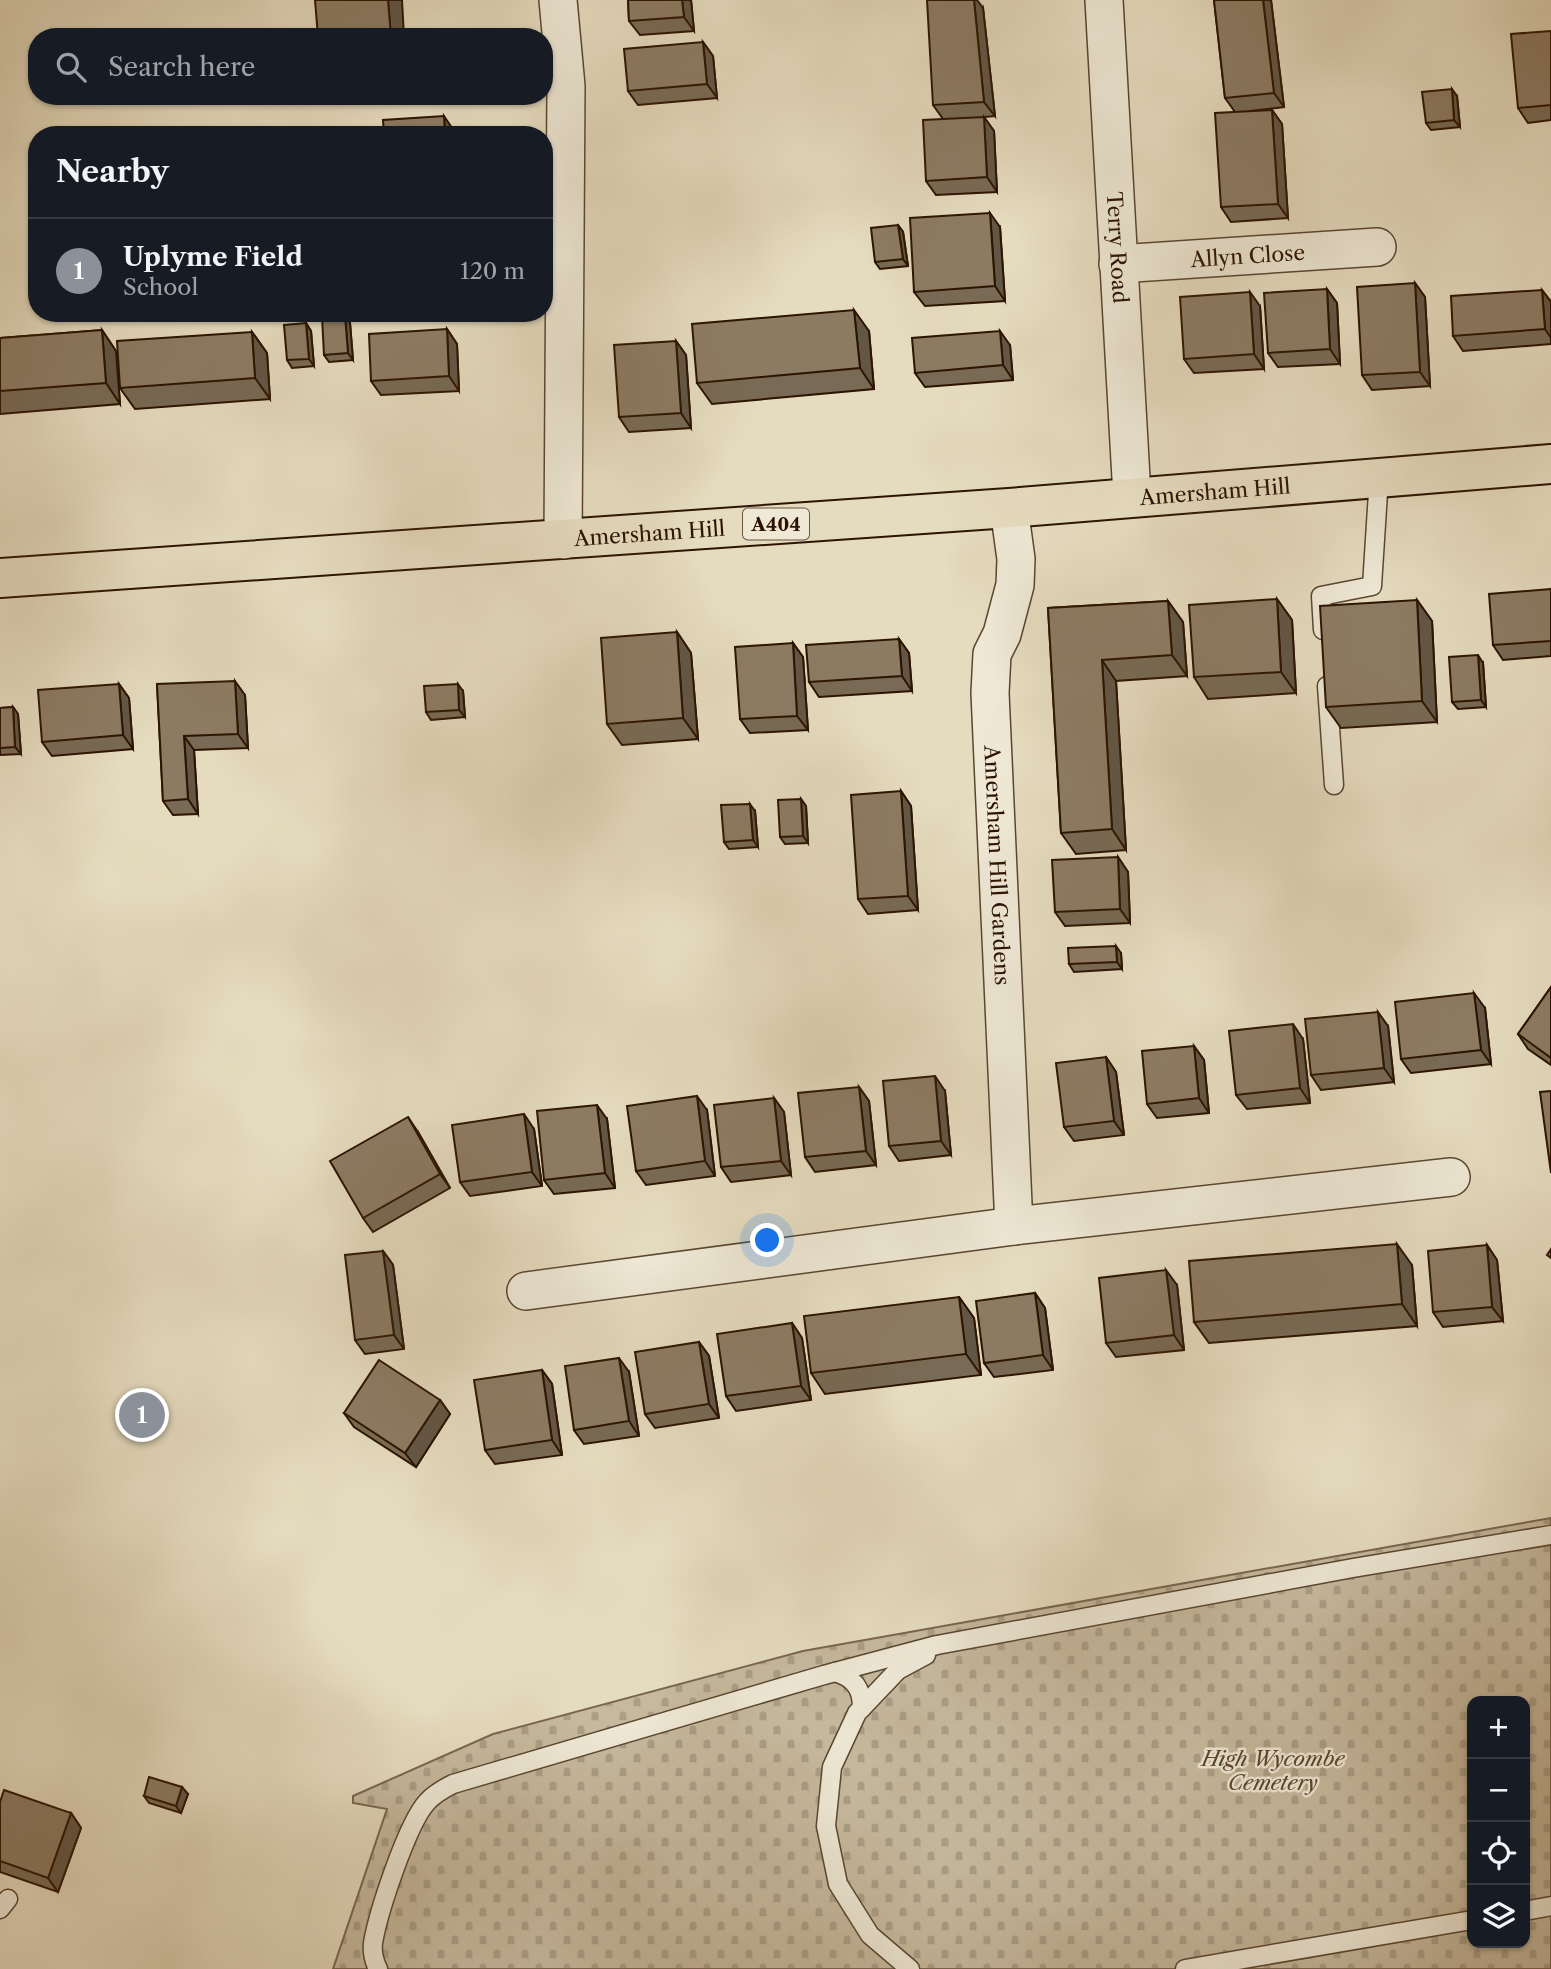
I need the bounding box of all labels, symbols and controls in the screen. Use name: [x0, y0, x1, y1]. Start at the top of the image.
search box: [28, 28, 553, 105]
icon: search: [52, 48, 90, 86]
text: Search here: [108, 51, 255, 83]
text: Nearby: [56, 153, 169, 190]
street label: Terry Road: [1102, 191, 1134, 304]
street label: Allyn Close: [1189, 239, 1306, 272]
text: Uplyme Field: [123, 241, 303, 273]
text: 1: [74, 257, 84, 285]
text: 120 m: [460, 257, 525, 285]
text: School: [123, 273, 198, 301]
street label: Amersham Hill: [1138, 473, 1291, 510]
road number: A404: [743, 509, 809, 540]
street label: Amersham Hill: [572, 515, 726, 551]
street label: Amersham Hill Gardens: [980, 744, 1016, 986]
your location: [750, 1223, 784, 1257]
pin: 1: [119, 1389, 165, 1441]
map controls: [1467, 1696, 1530, 1948]
button: +: [1467, 1696, 1530, 1759]
park label: High Wycombe Cemetery: [1199, 1746, 1345, 1795]
button: −: [1467, 1759, 1530, 1822]
button: locate: [1467, 1822, 1530, 1885]
button: layers: [1467, 1885, 1530, 1948]

